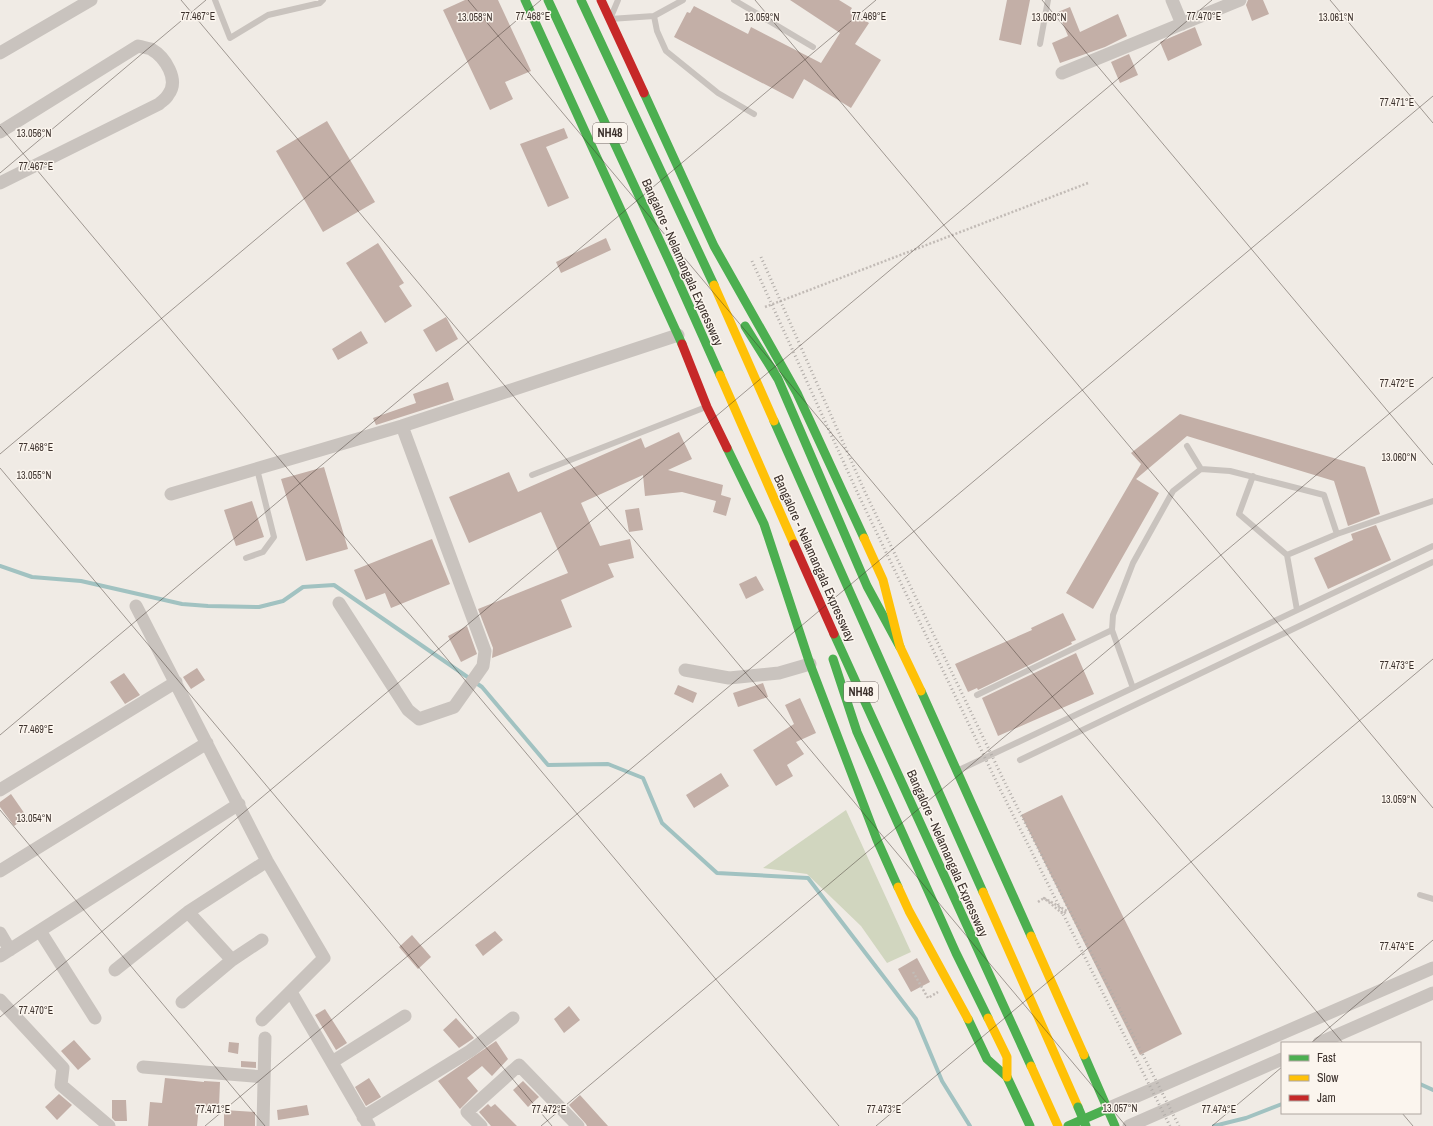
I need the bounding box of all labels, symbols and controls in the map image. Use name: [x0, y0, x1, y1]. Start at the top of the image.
text: 77.467°E: [181, 10, 215, 23]
text: 77.468°E: [516, 10, 550, 23]
text: 77.469°E: [852, 10, 886, 23]
text: 77.470°E: [1187, 10, 1221, 23]
text: 13.058°N: [458, 11, 493, 24]
text: 13.059°N: [745, 11, 780, 24]
text: 13.060°N: [1032, 11, 1067, 24]
text: 13.061°N: [1319, 11, 1354, 24]
text: 77.471°E: [1380, 96, 1414, 109]
road number: NH48: [593, 123, 627, 143]
text: 13.056°N: [17, 127, 52, 140]
text: 77.467°E: [19, 160, 53, 173]
street label: Bangalore - Nelamangala Expressway: [638, 176, 727, 349]
text: 77.472°E: [1380, 377, 1414, 390]
text: 77.468°E: [19, 441, 53, 454]
text: 13.060°N: [1382, 451, 1417, 464]
text: 13.055°N: [17, 469, 52, 482]
street label: Bangalore - Nelamangala Expressway: [770, 472, 859, 645]
text: 77.473°E: [1380, 659, 1414, 672]
road number: NH48: [844, 682, 878, 702]
text: 77.469°E: [19, 723, 53, 736]
street label: Bangalore - Nelamangala Expressway: [903, 767, 992, 940]
text: 13.059°N: [1382, 793, 1417, 806]
text: 13.054°N: [17, 812, 52, 825]
text: 77.474°E: [1380, 940, 1414, 953]
text: 77.470°E: [19, 1004, 53, 1017]
legend: [1281, 1042, 1421, 1114]
text: Fast: [1317, 1050, 1336, 1066]
text: Slow: [1317, 1070, 1339, 1086]
text: Jam: [1317, 1090, 1336, 1106]
text: 13.057°N: [1103, 1102, 1138, 1115]
text: 77.471°E: [196, 1103, 230, 1116]
text: 77.472°E: [532, 1103, 566, 1116]
text: 77.473°E: [867, 1103, 901, 1116]
text: 77.474°E: [1202, 1103, 1236, 1116]

